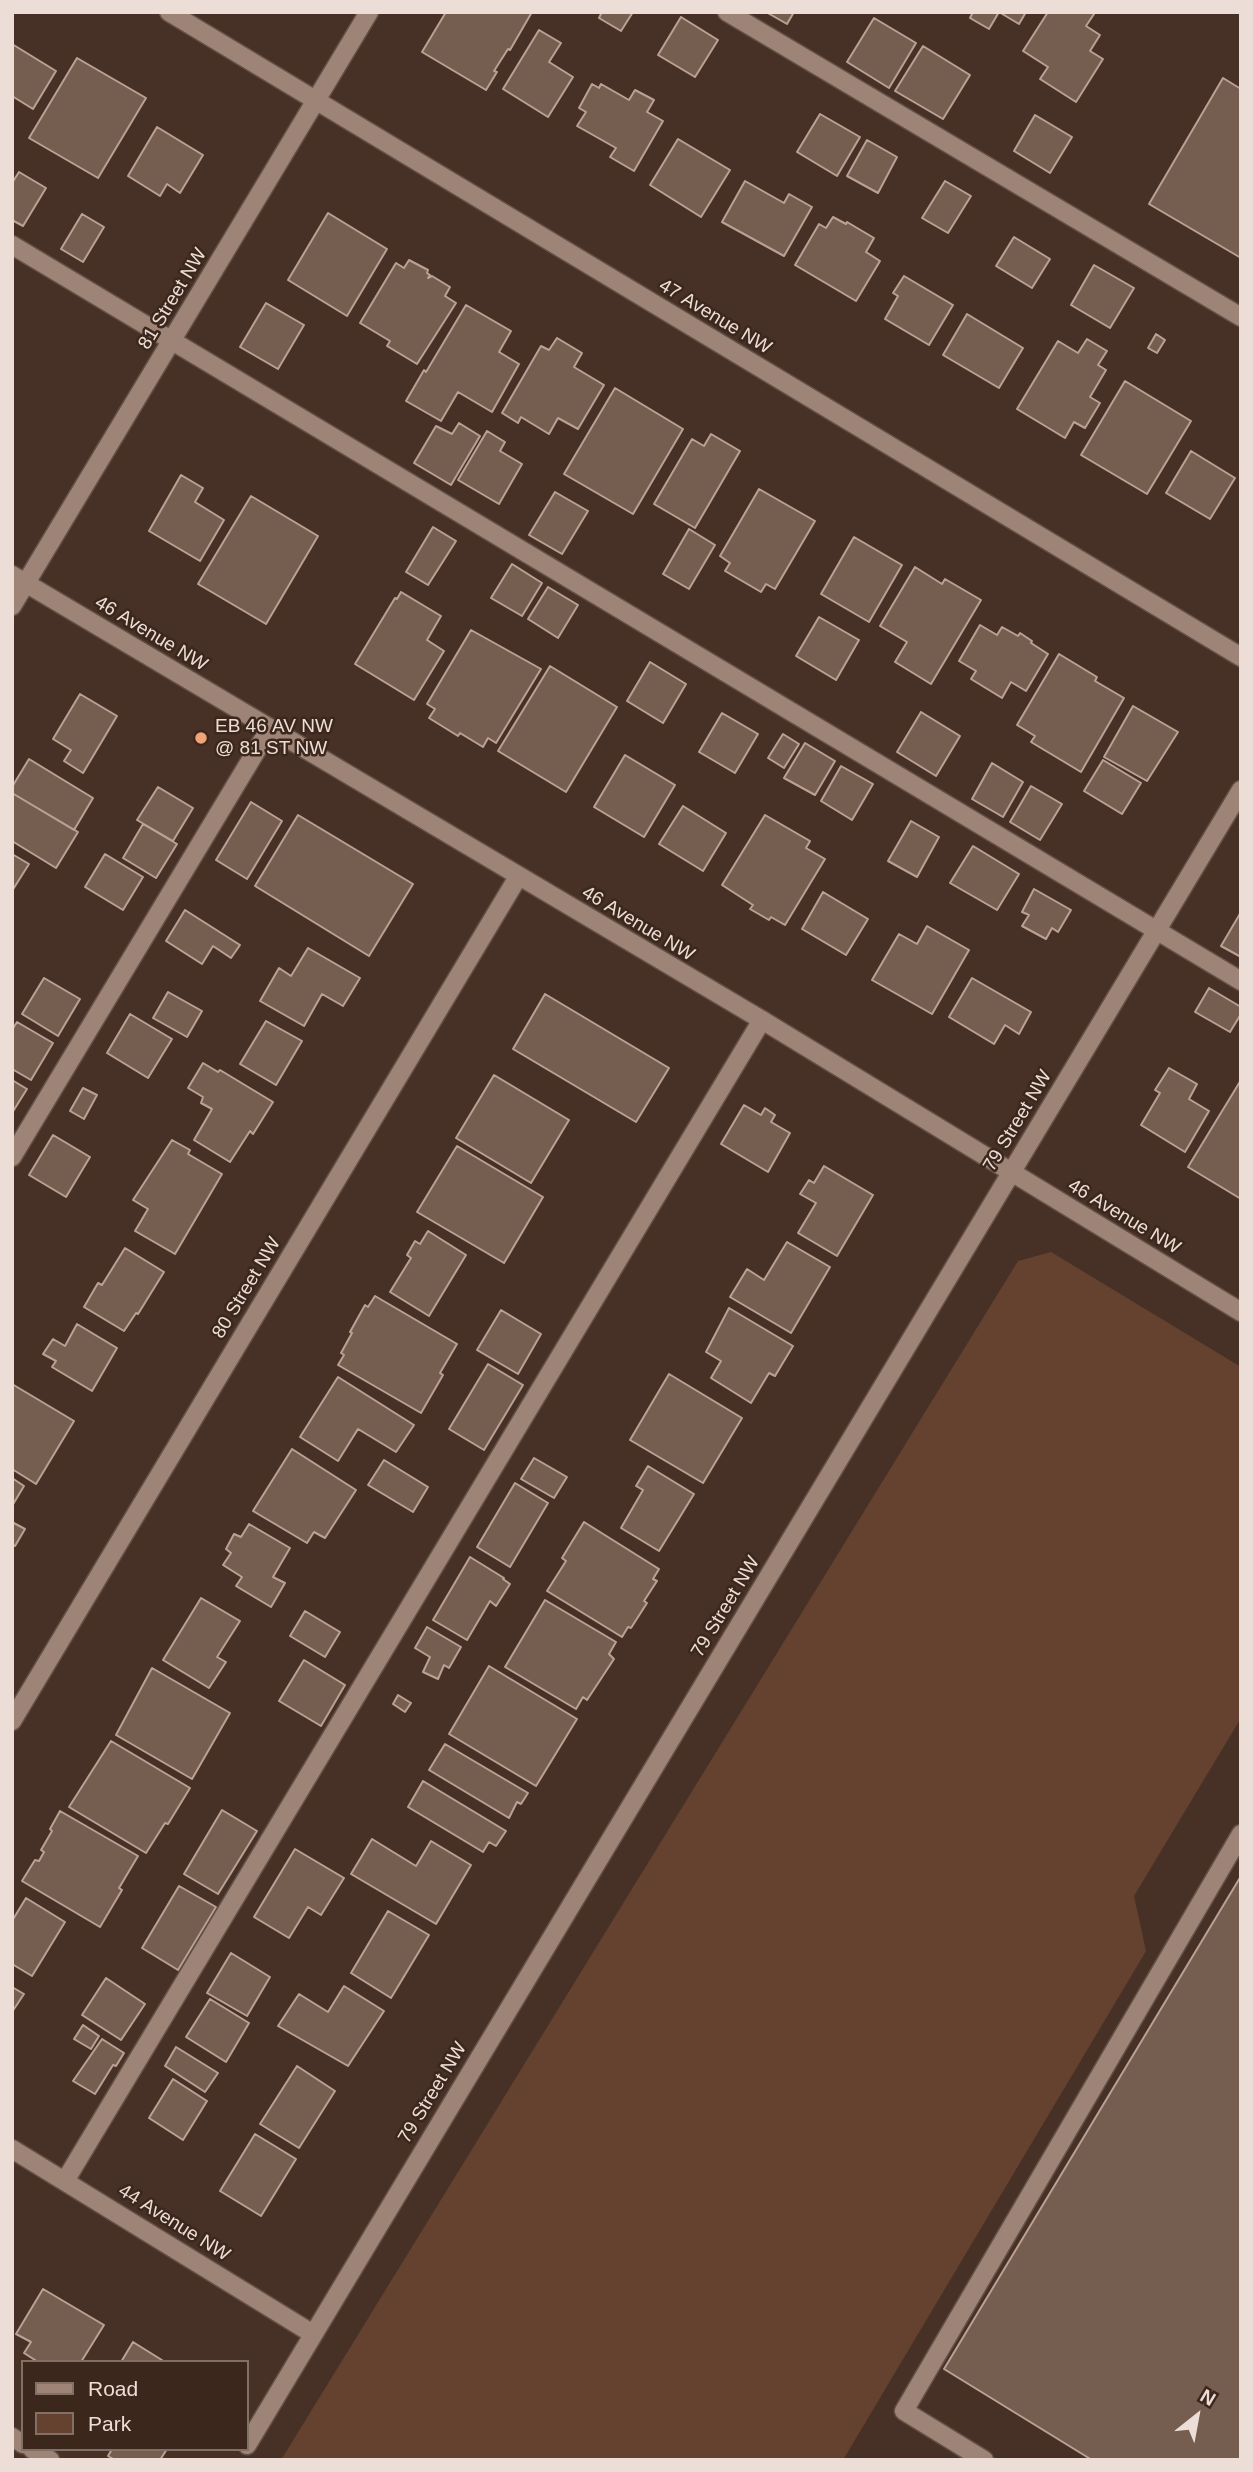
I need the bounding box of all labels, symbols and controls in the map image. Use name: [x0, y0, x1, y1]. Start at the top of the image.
street label: 81 Street NW: [134, 244, 212, 354]
street label: 47 Avenue NW: [655, 274, 775, 360]
street label: 46 Avenue NW: [91, 591, 211, 677]
place label: EB 46 AV NW @ 81 ST NW: [215, 716, 333, 760]
marker: EB 46 AV NW @ 81 ST NW: [193, 730, 209, 746]
street label: 46 Avenue NW: [578, 881, 698, 967]
street label: 79 Street NW: [979, 1066, 1057, 1176]
street label: 46 Avenue NW: [1064, 1174, 1184, 1260]
street label: 80 Street NW: [208, 1233, 286, 1343]
street label: 79 Street NW: [687, 1552, 765, 1662]
street label: 79 Street NW: [394, 2038, 472, 2148]
street label: 44 Avenue NW: [114, 2180, 234, 2266]
legend: [21, 2360, 248, 2451]
text: Road: [88, 2377, 138, 2400]
north arrow: [1162, 2381, 1232, 2451]
text: N: [1197, 2385, 1219, 2410]
text: Park: [88, 2412, 131, 2435]

